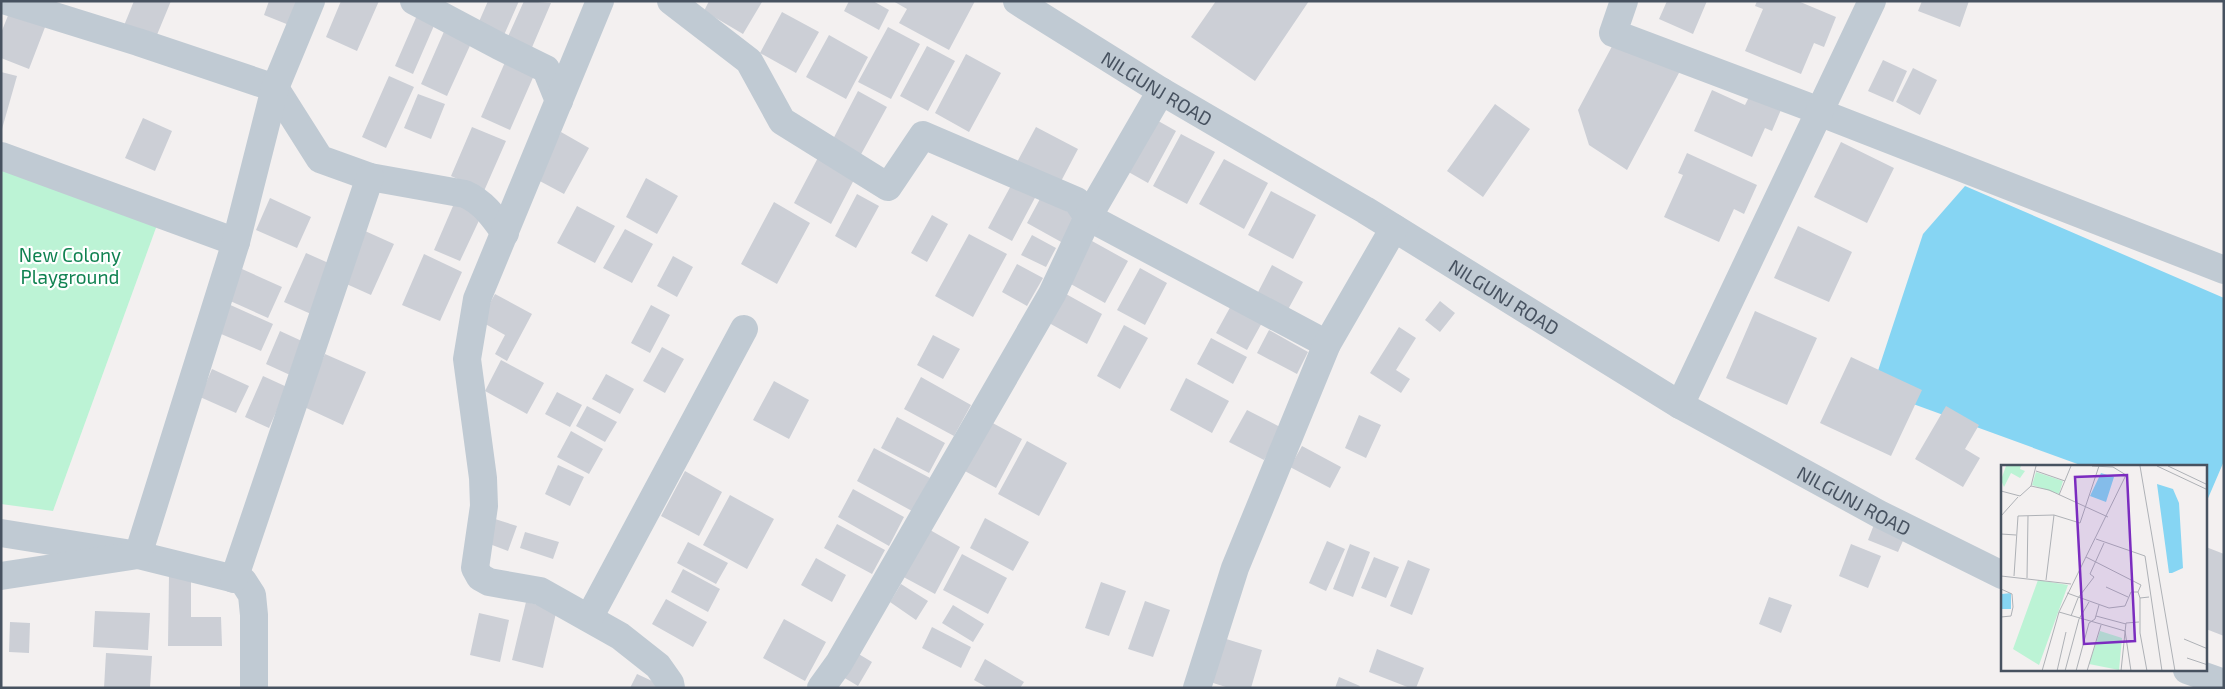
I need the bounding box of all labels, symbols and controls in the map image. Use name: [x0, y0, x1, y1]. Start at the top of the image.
street label: NILGUNJ ROAD: [1098, 45, 1217, 130]
park label: New Colony Playground: [19, 243, 121, 288]
street label: NILGUNJ ROAD: [1445, 254, 1564, 339]
street label: NILGUNJ ROAD: [1794, 460, 1915, 540]
inset map: [2001, 465, 2208, 672]

